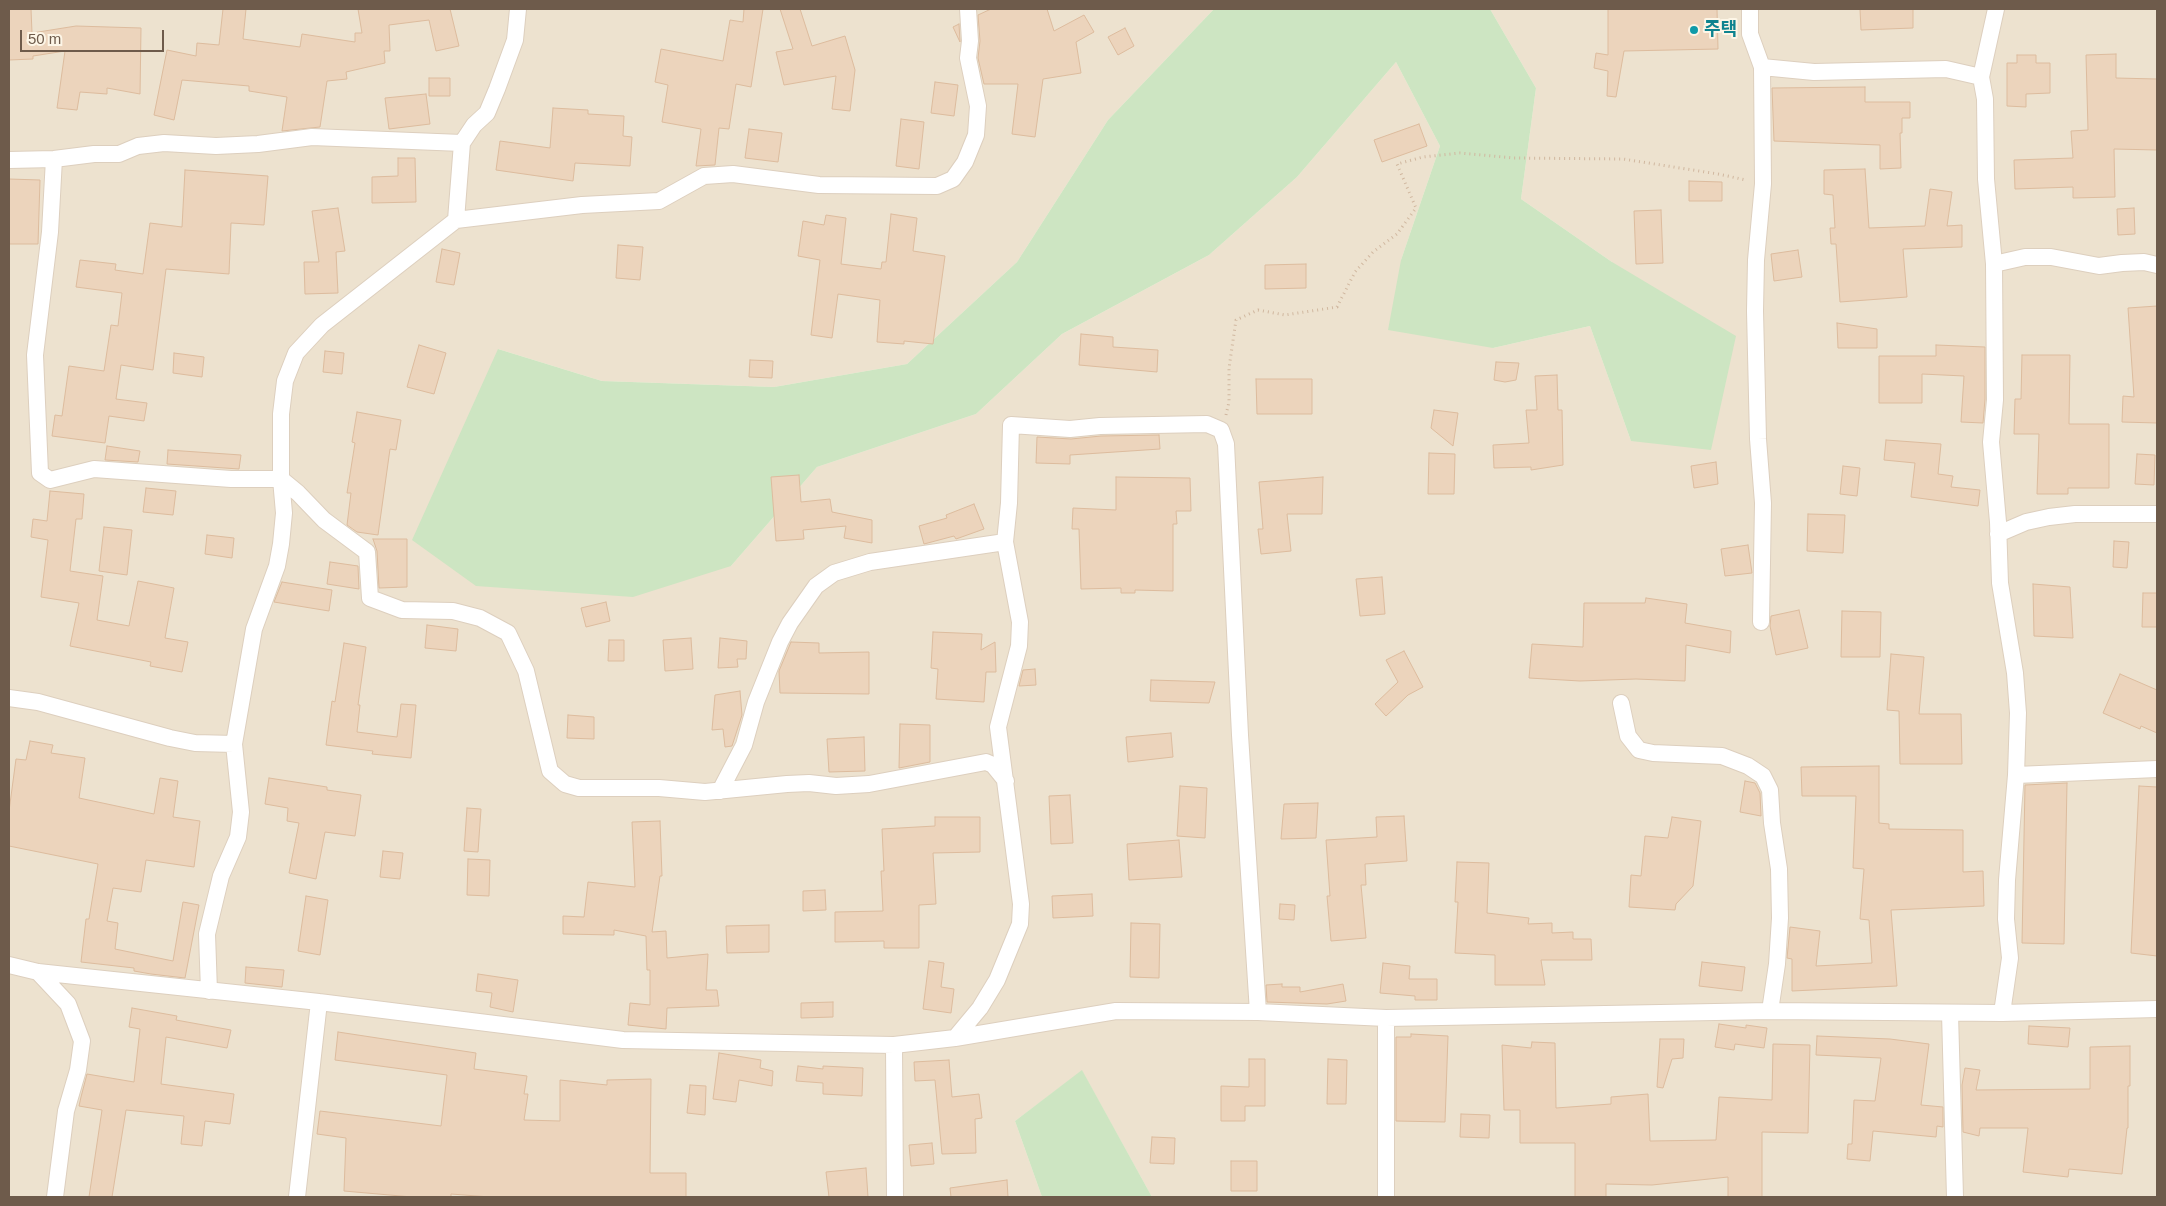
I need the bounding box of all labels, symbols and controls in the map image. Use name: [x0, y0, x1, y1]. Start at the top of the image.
place label: 주택: [1704, 19, 1737, 41]
scale bar: [22, 20, 166, 52]
marker: 주택: [1688, 24, 1700, 36]
text: 50 m: [28, 30, 61, 47]

